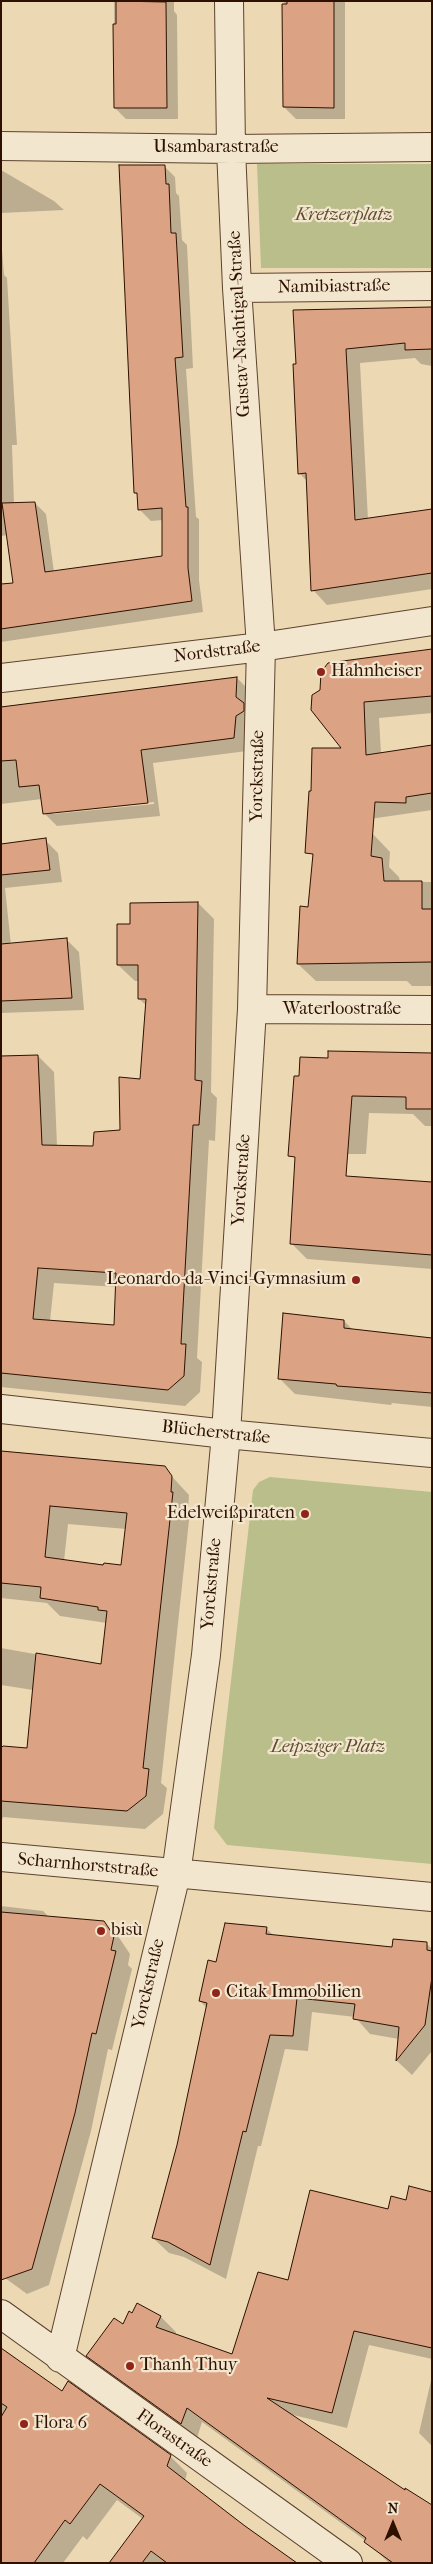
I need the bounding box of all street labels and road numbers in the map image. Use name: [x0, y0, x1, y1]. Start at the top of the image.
street label: Usambarastraße: [153, 137, 279, 159]
street label: Gustav-Nachtigal-Straße: [224, 230, 256, 418]
street label: Namibiastraße: [278, 275, 390, 299]
street label: Nordstraße: [172, 636, 262, 668]
street label: Yorckstraße: [246, 730, 270, 822]
street label: Waterloostraße: [283, 999, 401, 1021]
street label: Yorckstraße: [228, 1133, 256, 1227]
street label: Blücherstraße: [161, 1417, 271, 1449]
street label: Yorckstraße: [197, 1537, 227, 1631]
street label: Scharnhorststraße: [17, 1849, 159, 1883]
street label: Yorckstraße: [128, 1937, 170, 2031]
street label: Florastraße: [132, 2405, 216, 2473]

